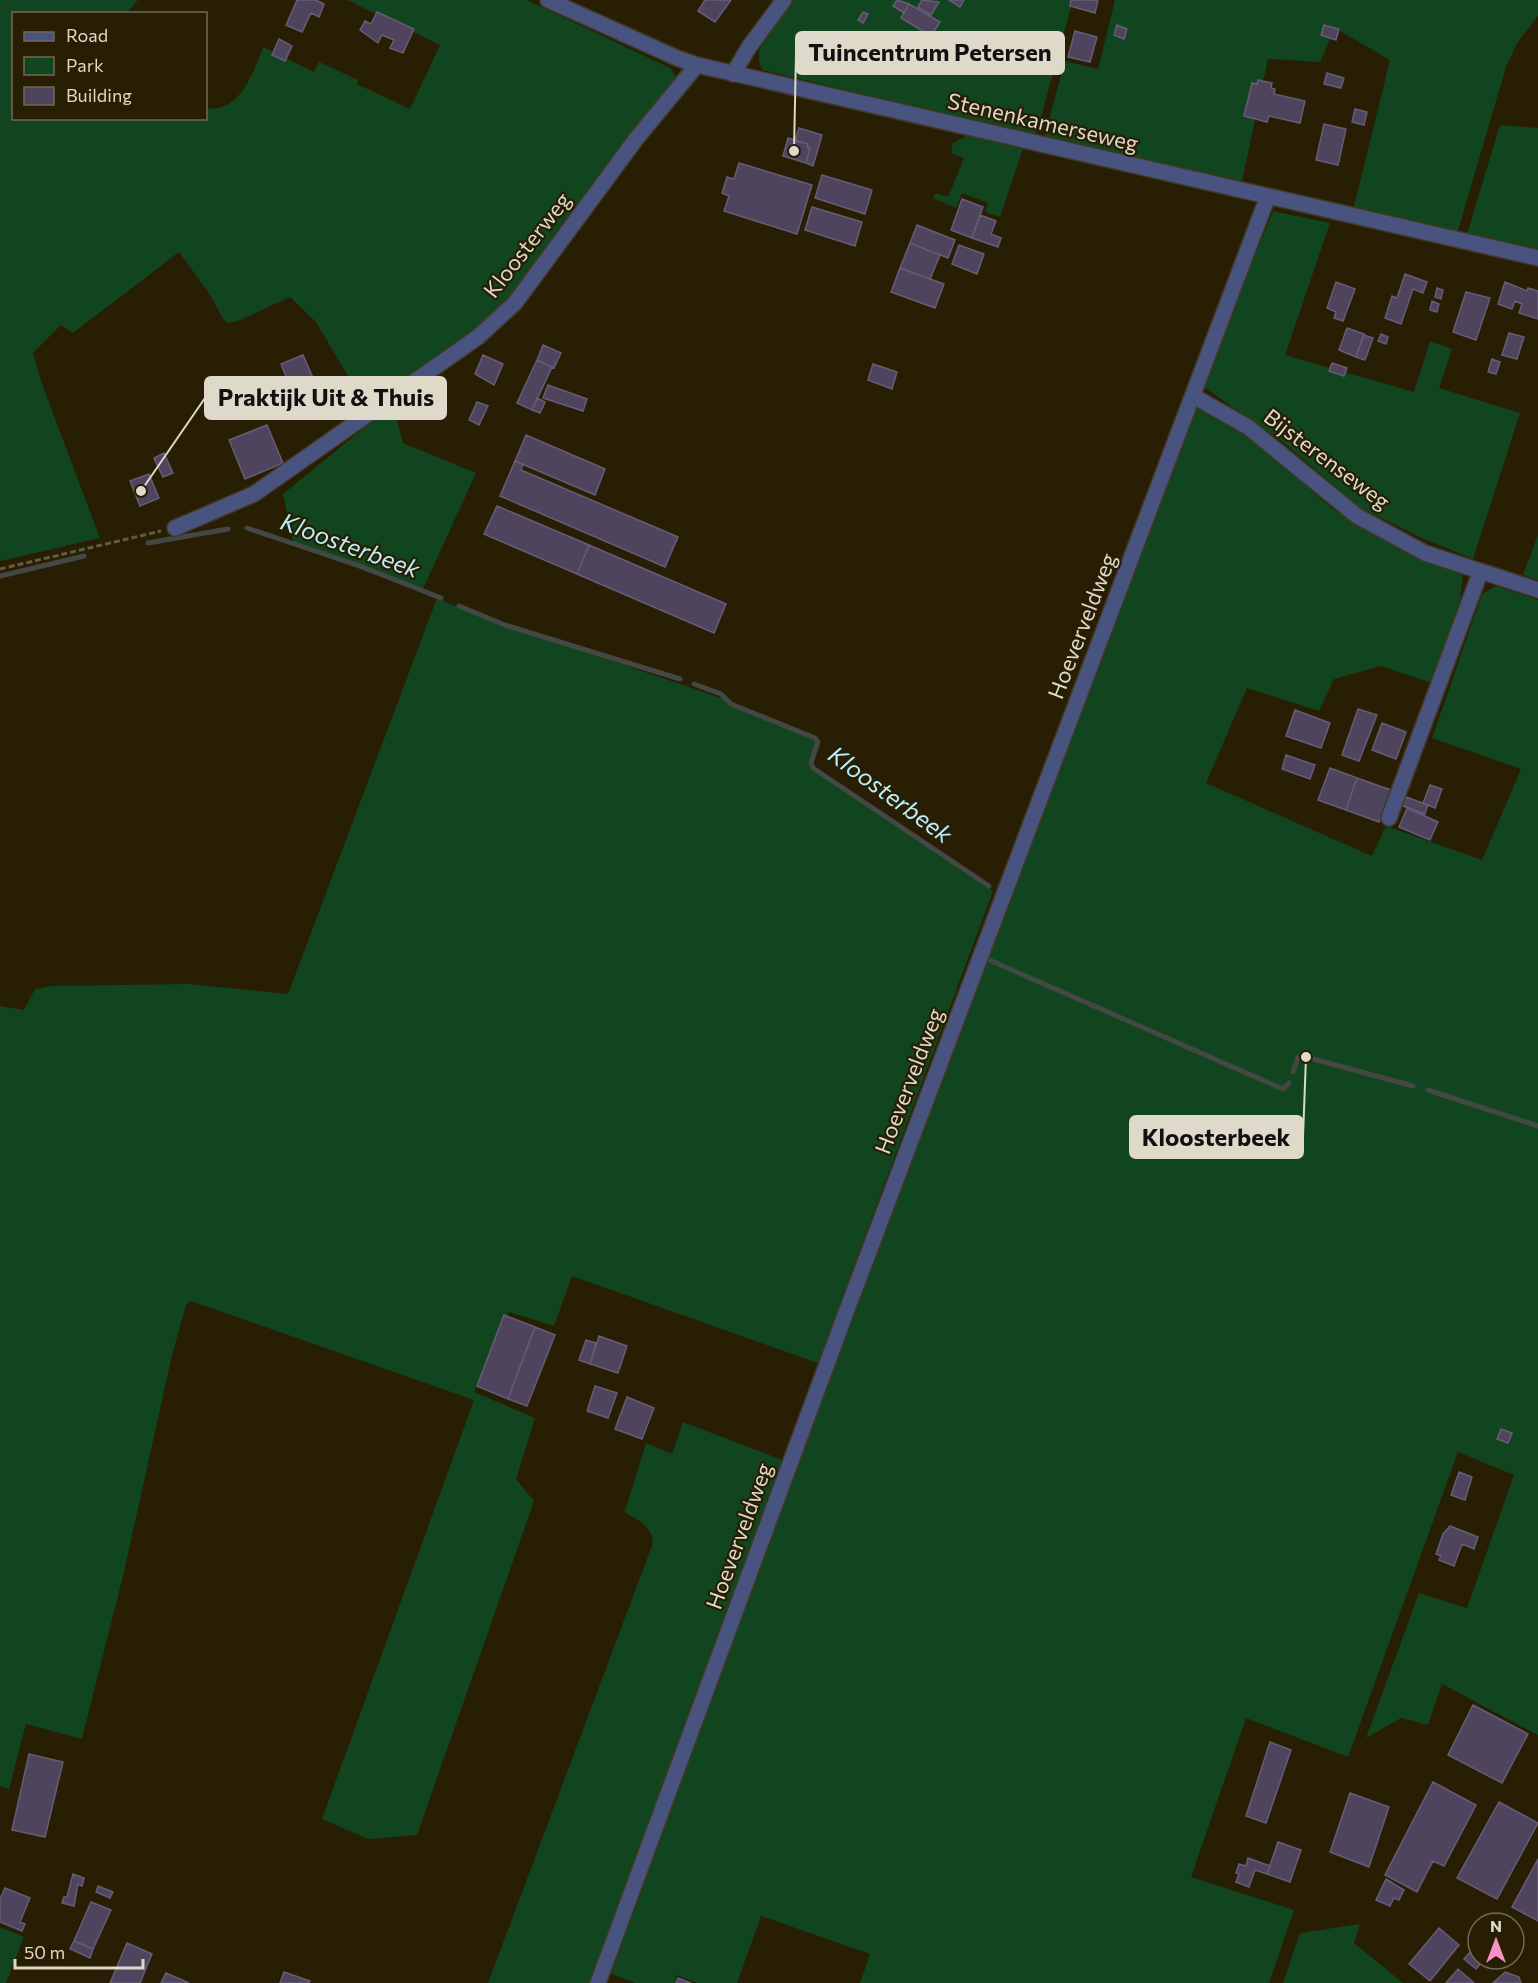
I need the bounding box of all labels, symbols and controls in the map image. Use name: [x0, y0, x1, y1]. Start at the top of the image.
legend: [12, 12, 207, 120]
text: Road: [66, 24, 108, 46]
callout: Tuincentrum Petersen: [796, 32, 1064, 74]
text: Tuincentrum Petersen: [808, 37, 1052, 66]
text: Park: [66, 54, 104, 76]
text: Building: [66, 84, 132, 106]
street label: Stenenkamerseweg: [945, 86, 1141, 157]
street label: Kloosterweg: [477, 187, 576, 303]
callout: Praktijk Uit & Thuis: [205, 377, 446, 419]
text: Praktijk Uit & Thuis: [218, 382, 434, 411]
street label: Bijsterenseweg: [1259, 403, 1396, 515]
water label: Kloosterbeek: [277, 506, 425, 584]
street label: Hoeverveldweg: [1041, 549, 1122, 702]
water label: Kloosterbeek: [823, 739, 959, 849]
street label: Hoeverveldweg: [868, 1004, 949, 1157]
callout: Kloosterbeek: [1130, 1116, 1303, 1158]
text: Kloosterbeek: [1142, 1122, 1291, 1151]
street label: Hoeverveldweg: [700, 1459, 778, 1613]
north arrow: [1466, 1911, 1526, 1971]
text: N: [1490, 1916, 1502, 1935]
scale bar: [15, 1932, 142, 1970]
text: 50 m: [24, 1941, 65, 1963]

